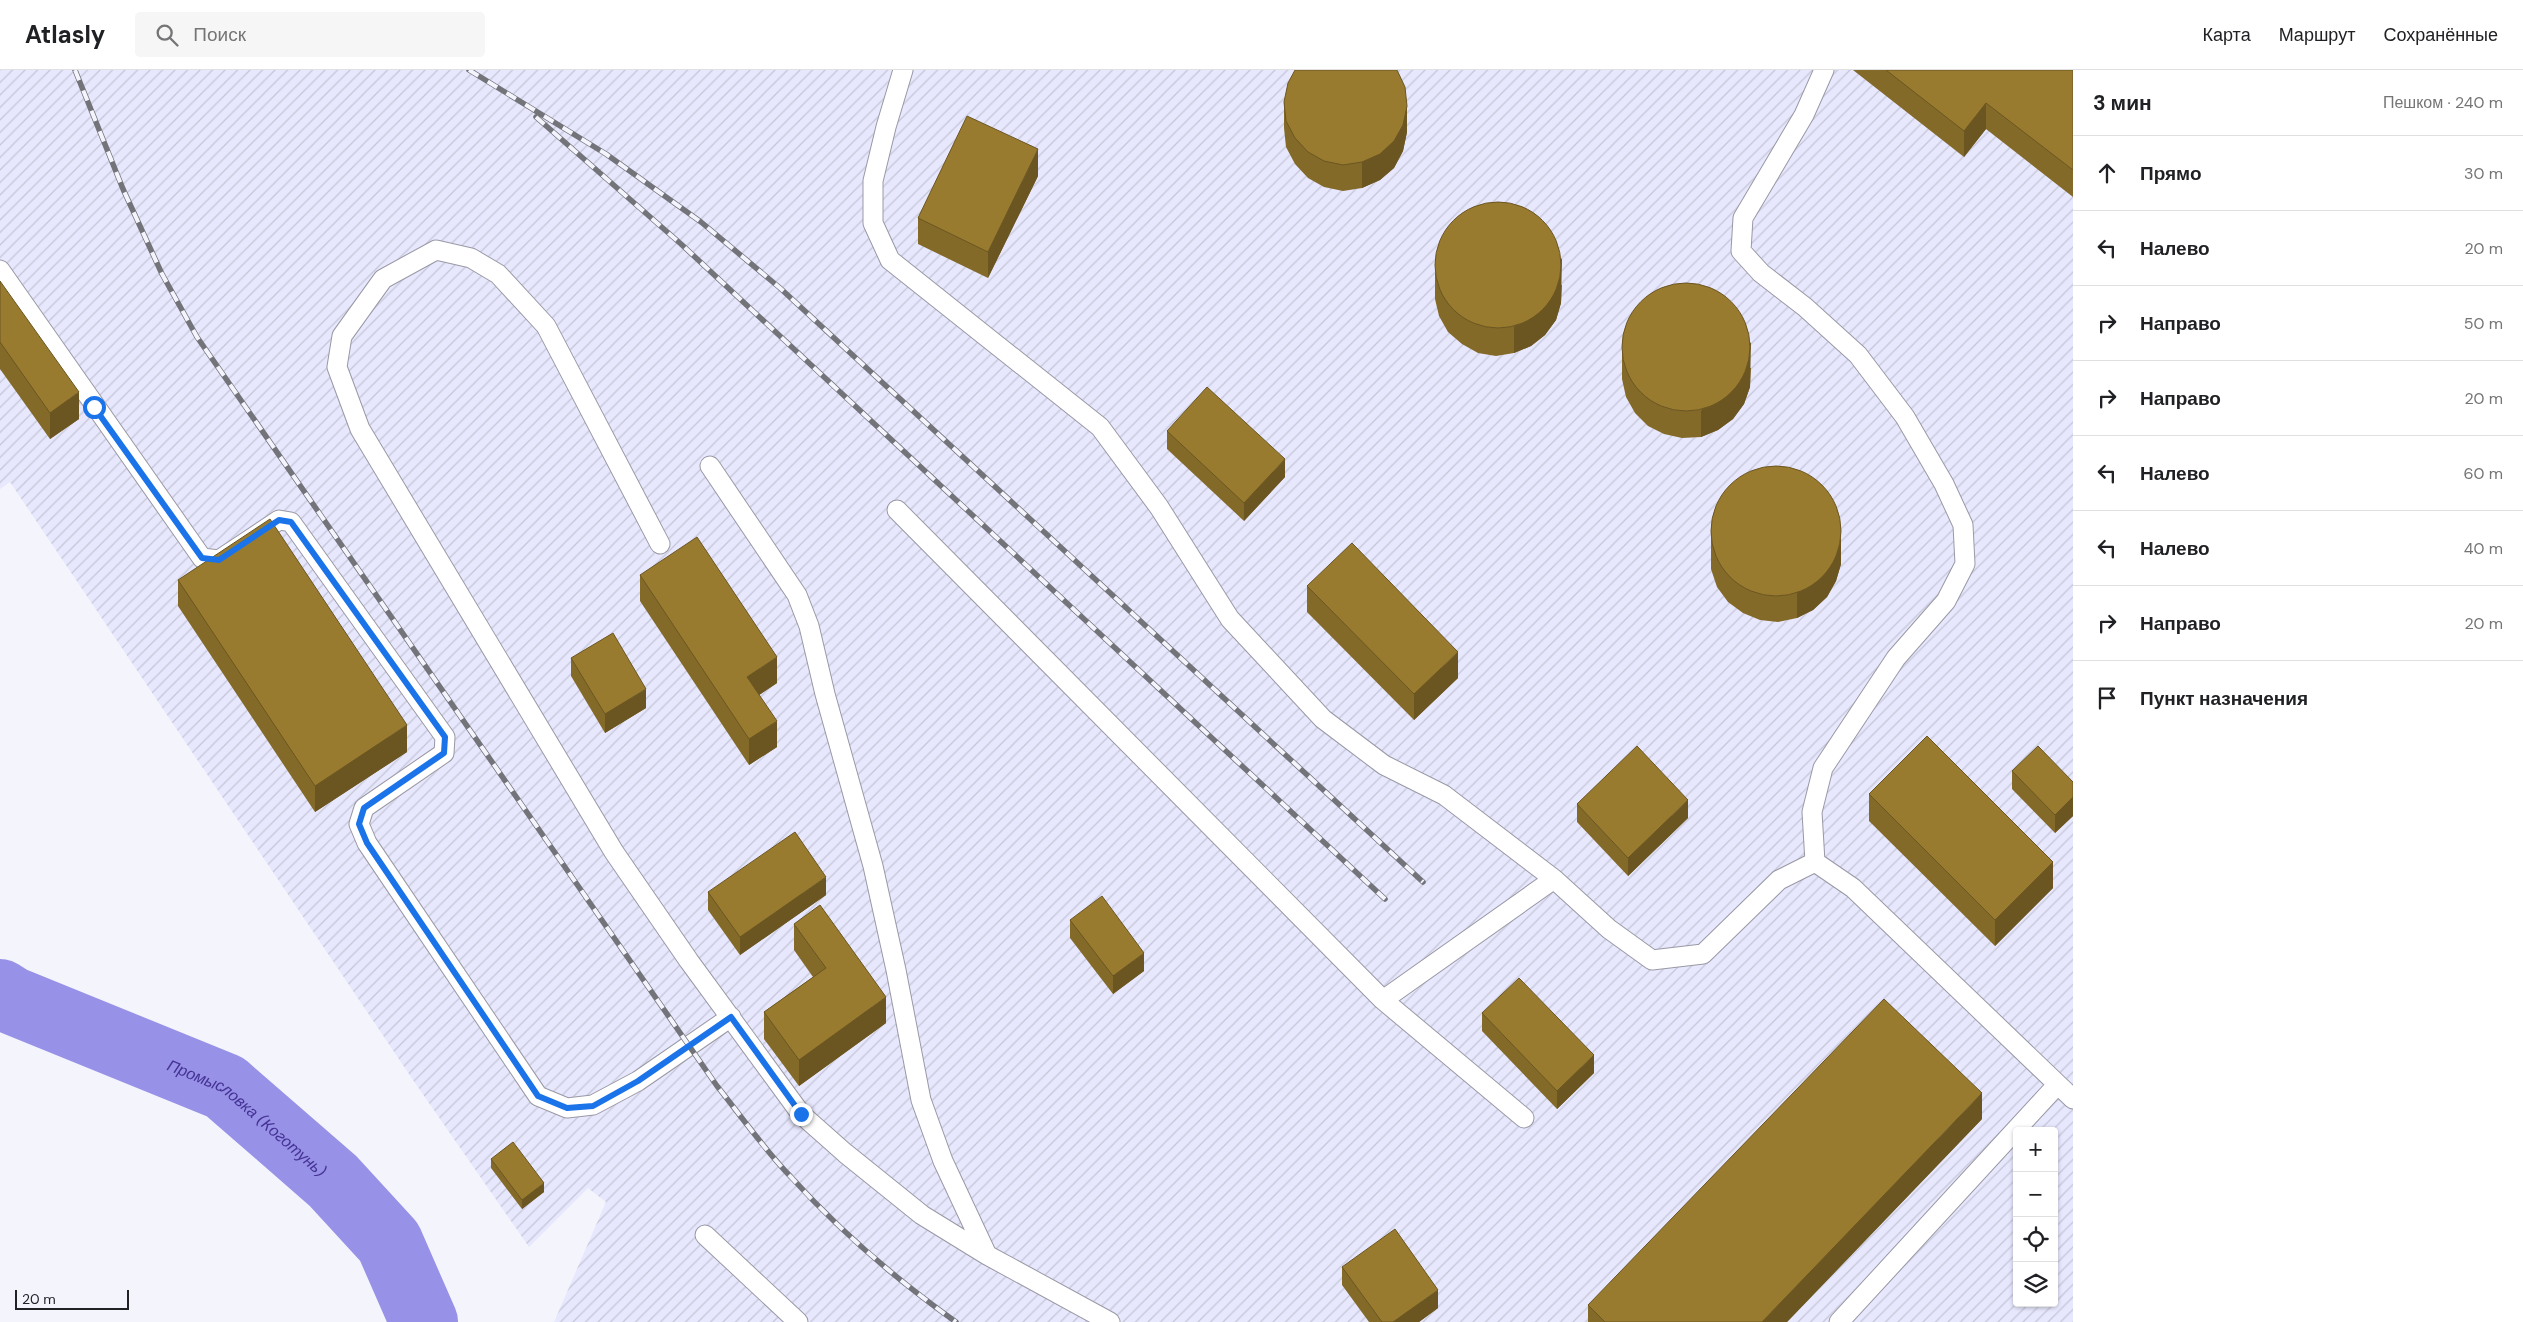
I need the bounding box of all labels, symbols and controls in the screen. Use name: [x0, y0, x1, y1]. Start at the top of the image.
search box: [135, 12, 485, 57]
text: Atlasly: [25, 19, 105, 50]
icon: search: [153, 21, 181, 49]
text: Поиск: [193, 22, 246, 47]
text: Карта: [2203, 23, 2251, 47]
text: Маршрут: [2279, 23, 2355, 47]
text: Сохранённые: [2383, 23, 2498, 47]
text: 3 мин: [2093, 89, 2152, 117]
text: Пешком · 240 m: [2383, 92, 2503, 113]
icon: ahead: [2093, 159, 2121, 187]
text: Прямо: [2140, 161, 2202, 186]
text: 30 m: [2464, 163, 2503, 184]
icon: left: [2093, 234, 2121, 262]
text: Налево: [2140, 236, 2210, 261]
text: 20 m: [2464, 238, 2503, 259]
icon: right: [2093, 309, 2121, 337]
text: Направо: [2140, 311, 2221, 336]
text: 50 m: [2464, 313, 2503, 334]
icon: right: [2093, 384, 2121, 412]
text: Направо: [2140, 386, 2221, 411]
text: 20 m: [2464, 388, 2503, 409]
route start: [83, 396, 106, 419]
icon: left: [2093, 459, 2121, 487]
text: Налево: [2140, 461, 2210, 486]
text: 60 m: [2463, 463, 2503, 484]
icon: left: [2093, 534, 2121, 562]
text: Налево: [2140, 536, 2210, 561]
text: 40 m: [2464, 538, 2503, 559]
icon: right: [2093, 609, 2121, 637]
text: Направо: [2140, 611, 2221, 636]
text: 20 m: [2464, 613, 2503, 634]
icon: arrive: [2093, 684, 2121, 712]
text: Пункт назначения: [2140, 686, 2308, 711]
water label: Промысловка (Коготунь): [164, 1054, 331, 1181]
route end: [790, 1103, 813, 1126]
map controls: [2013, 1127, 2058, 1307]
button: +: [2013, 1127, 2058, 1172]
button: −: [2013, 1172, 2058, 1217]
button: locate: [2013, 1217, 2058, 1262]
button: layers: [2013, 1262, 2058, 1307]
scale bar: [15, 1287, 129, 1310]
text: 20 m: [22, 1290, 56, 1308]

